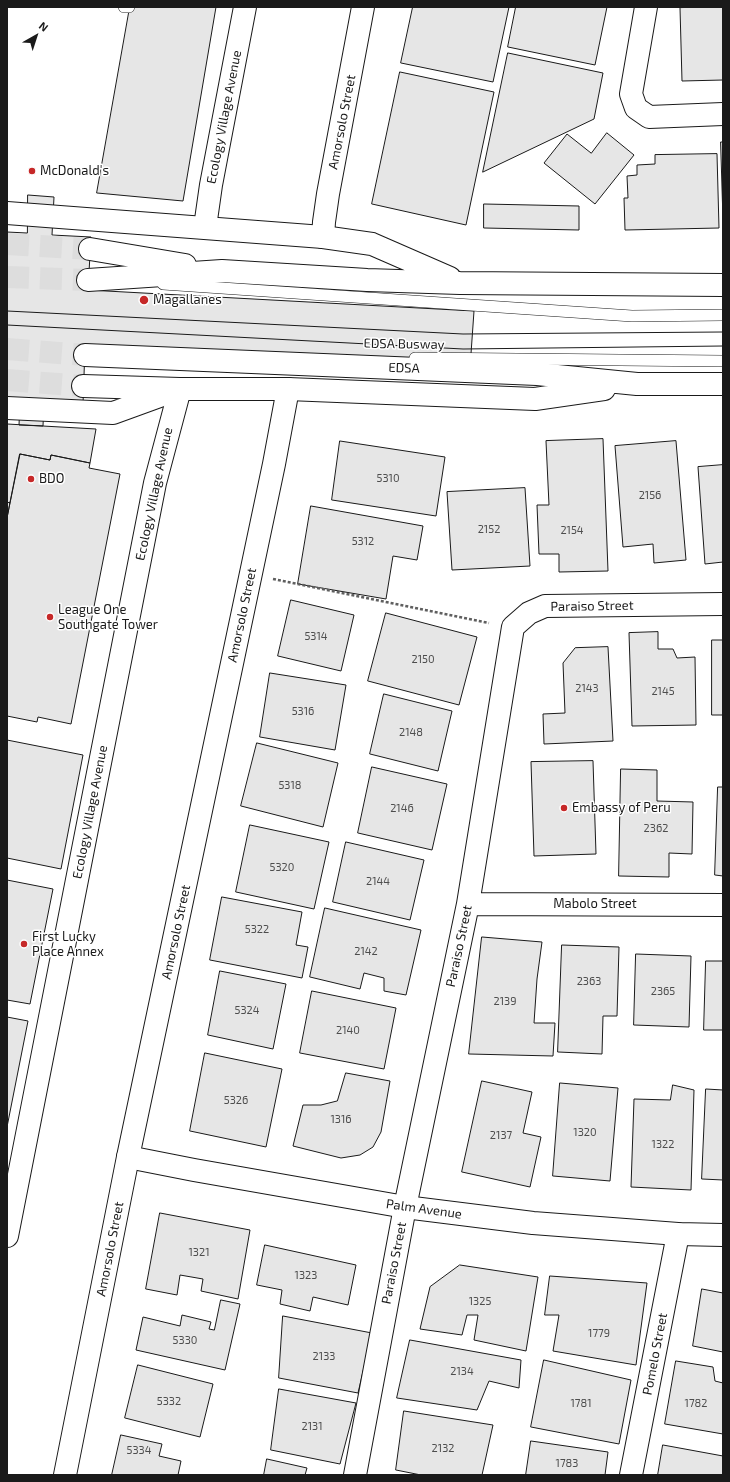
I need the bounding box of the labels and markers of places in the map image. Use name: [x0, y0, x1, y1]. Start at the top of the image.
place label: McDonald's: [40, 163, 109, 179]
marker: McDonald's: [27, 166, 37, 176]
place label: Magallanes: [153, 292, 222, 308]
marker: Magallanes: [138, 294, 150, 306]
place label: BDO: [39, 471, 64, 487]
marker: BDO: [26, 474, 36, 484]
place label: League One Southgate Tower: [58, 602, 158, 633]
marker: League One Southgate Tower: [45, 612, 55, 622]
place label: Embassy of Peru: [572, 800, 671, 816]
marker: Embassy of Peru: [559, 803, 569, 813]
place label: First Lucky Place Annex: [32, 929, 104, 960]
marker: First Lucky Place Annex: [19, 939, 29, 949]

